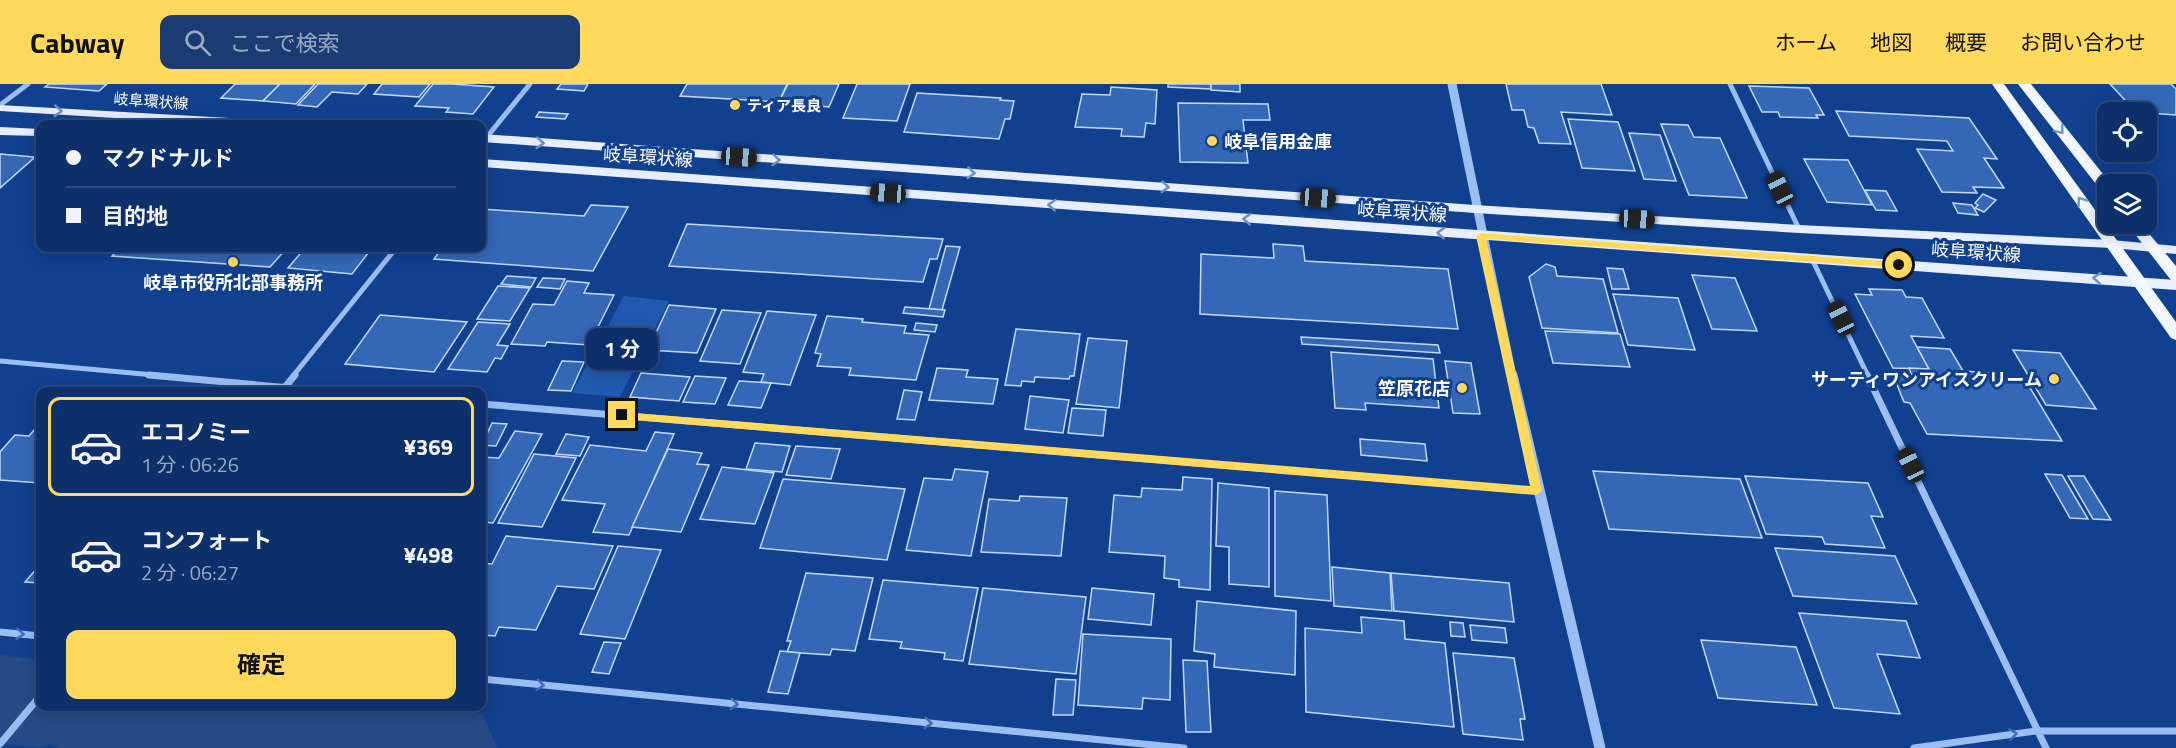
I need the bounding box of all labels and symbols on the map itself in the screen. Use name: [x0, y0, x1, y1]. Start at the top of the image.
street label: 岐阜環状線: [113, 87, 189, 115]
place label: ティア長良: [747, 94, 821, 117]
marker: ティア長良: [728, 98, 742, 112]
one-way arrow: [54, 105, 63, 118]
one-way arrow: [2053, 123, 2064, 134]
place label: 岐阜信用金庫: [1224, 128, 1332, 155]
marker: 岐阜信用金庫: [1205, 134, 1219, 148]
one-way arrow: [535, 136, 544, 149]
street label: 岐阜環状線: [602, 140, 694, 174]
car: [720, 147, 758, 167]
one-way arrow: [772, 153, 781, 166]
one-way arrow: [966, 166, 975, 179]
car: [1764, 169, 1796, 209]
one-way arrow: [1161, 180, 1170, 193]
car: [869, 183, 907, 203]
car: [1299, 188, 1337, 208]
street label: 岐阜環状線: [1356, 195, 1448, 229]
one-way arrow: [2077, 196, 2088, 207]
one-way arrow: [1048, 199, 1057, 212]
car: [1619, 209, 1655, 229]
one-way arrow: [1242, 213, 1251, 226]
one-way arrow: [1437, 227, 1446, 240]
street label: 岐阜環状線: [1930, 235, 2022, 269]
route start: [1885, 251, 1912, 278]
marker: 岐阜市役所北部事務所: [226, 255, 240, 269]
place label: 岐阜市役所北部事務所: [143, 269, 323, 296]
one-way arrow: [2092, 271, 2101, 284]
car: [1825, 298, 1857, 338]
callout: 1 分: [586, 328, 658, 370]
place label: サーティワンアイスクリーム: [1811, 366, 2042, 393]
marker: サーティワンアイスクリーム: [2047, 372, 2061, 386]
place label: 笠原花店: [1378, 375, 1450, 402]
marker: 笠原花店: [1455, 381, 1469, 395]
route end: [608, 401, 635, 428]
car: [1895, 445, 1927, 485]
one-way arrow: [16, 627, 25, 640]
one-way arrow: [535, 678, 544, 690]
one-way arrow: [729, 697, 738, 710]
one-way arrow: [923, 716, 932, 729]
one-way arrow: [2009, 729, 2018, 741]

